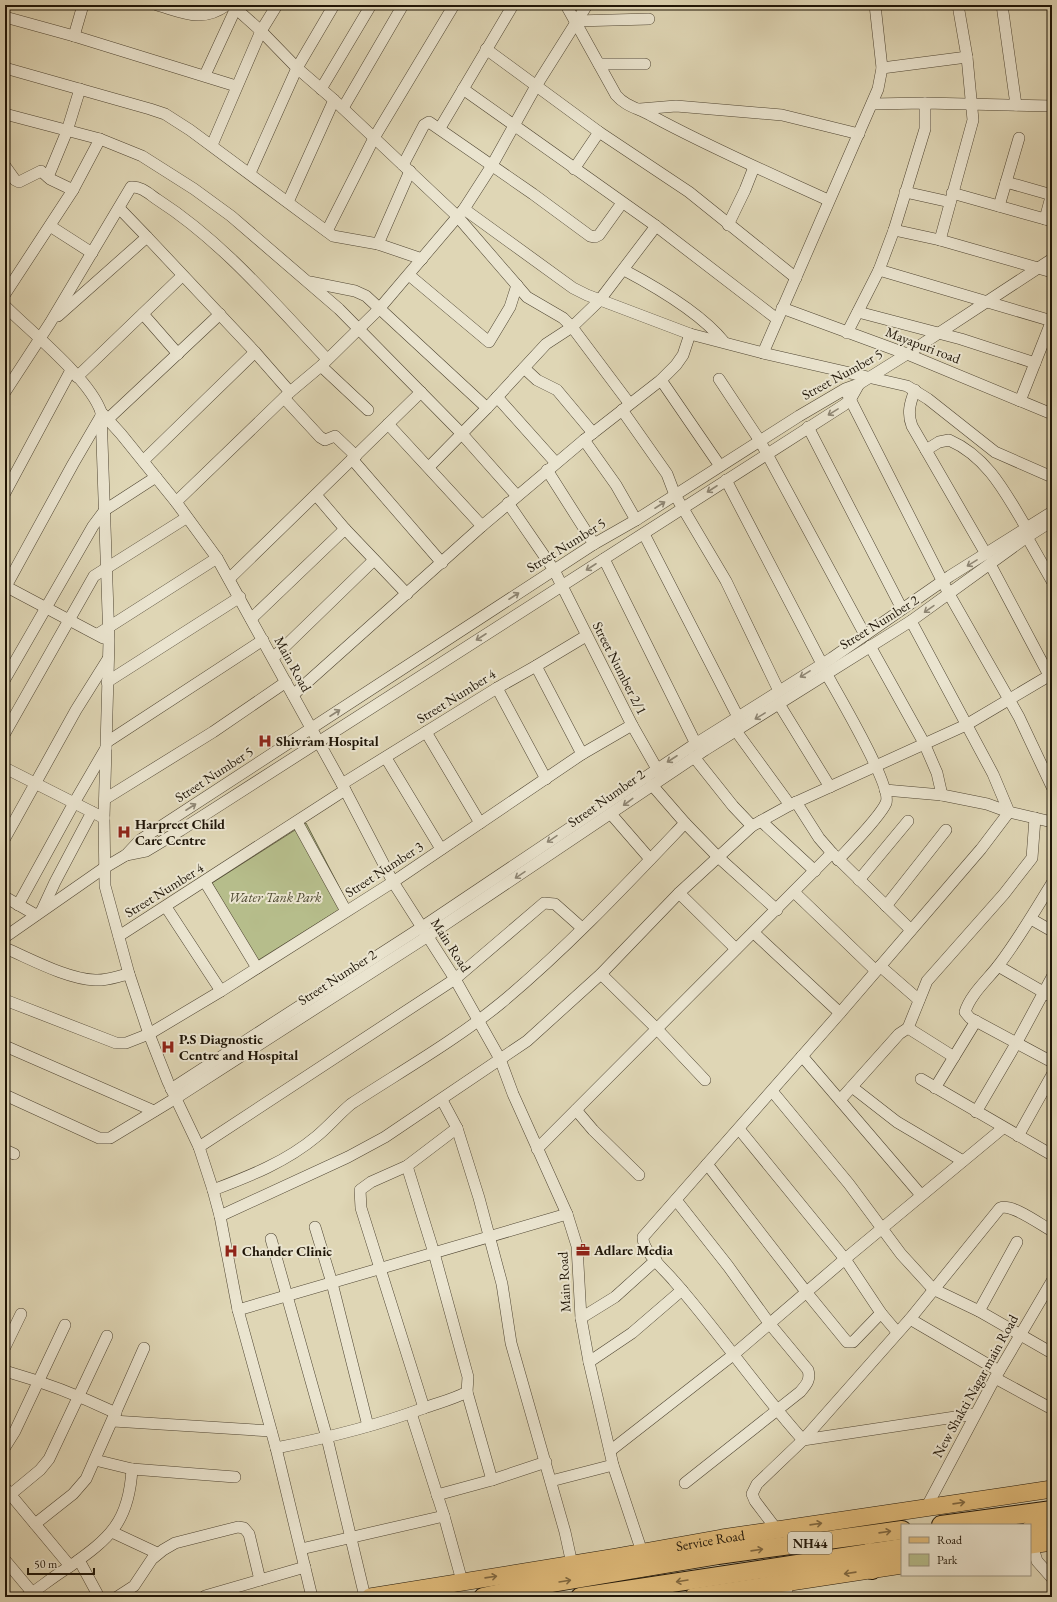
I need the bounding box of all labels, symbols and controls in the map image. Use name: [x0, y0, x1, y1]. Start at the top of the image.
street label: Mayapuri road: [883, 322, 964, 368]
street label: Street Number 5: [798, 344, 886, 404]
one-way arrow: [827, 408, 839, 416]
one-way arrow: [707, 485, 718, 493]
one-way arrow: [654, 500, 666, 508]
street label: Street Number 5: [523, 514, 609, 576]
one-way arrow: [967, 559, 978, 567]
one-way arrow: [586, 563, 597, 571]
street label: Street Number 2: [836, 590, 922, 653]
one-way arrow: [508, 592, 519, 600]
one-way arrow: [924, 604, 935, 613]
street label: Street Number 2/1: [589, 618, 651, 718]
street label: Main Road: [270, 633, 316, 696]
one-way arrow: [475, 634, 487, 642]
street label: Street Number 4: [413, 664, 499, 727]
one-way arrow: [800, 670, 811, 678]
one-way arrow: [329, 709, 340, 717]
one-way arrow: [754, 712, 766, 720]
place label: Shivram Hospital: [276, 732, 379, 750]
hospital icon: Shivram Hospital: [257, 733, 273, 749]
street label: Street Number 5: [171, 742, 257, 806]
one-way arrow: [667, 755, 678, 764]
street label: Street Number 2: [564, 765, 648, 831]
one-way arrow: [622, 798, 633, 806]
one-way arrow: [185, 802, 196, 811]
place label: Harpreet Child Care Centre: [135, 815, 225, 849]
hospital icon: Harpreet Child Care Centre: [116, 824, 132, 840]
one-way arrow: [546, 835, 558, 843]
street label: Street Number 3: [341, 837, 427, 901]
street label: Street Number 4: [121, 858, 207, 921]
one-way arrow: [514, 871, 526, 879]
park label: Water Tank Park: [229, 888, 322, 906]
street label: Main Road: [427, 915, 476, 976]
street label: Street Number 2: [294, 945, 380, 1009]
place label: P.S Diagnostic Centre and Hospital: [179, 1030, 298, 1064]
hospital icon: P.S Diagnostic Centre and Hospital: [160, 1039, 176, 1055]
place label: Adlare Media: [593, 1241, 674, 1259]
place label: Chander Clinic: [242, 1242, 332, 1260]
office icon: Adlare Media: [575, 1242, 591, 1258]
hospital icon: Chander Clinic: [223, 1243, 239, 1259]
street label: Main Road: [553, 1250, 575, 1313]
street label: New Shakti Nagar main Road: [928, 1311, 1022, 1461]
one-way arrow: [952, 1499, 965, 1507]
one-way arrow: [809, 1520, 822, 1528]
legend: [901, 1524, 1031, 1576]
street label: Service Road: [675, 1526, 747, 1555]
one-way arrow: [879, 1528, 892, 1536]
road number: NH44: [788, 1532, 832, 1554]
text: Road: [937, 1532, 963, 1548]
one-way arrow: [750, 1546, 763, 1554]
scale bar: [28, 1550, 94, 1576]
text: Park: [937, 1552, 958, 1568]
text: 50 m: [34, 1556, 58, 1572]
one-way arrow: [844, 1569, 857, 1577]
one-way arrow: [484, 1573, 497, 1581]
one-way arrow: [558, 1577, 571, 1585]
one-way arrow: [676, 1577, 689, 1585]

